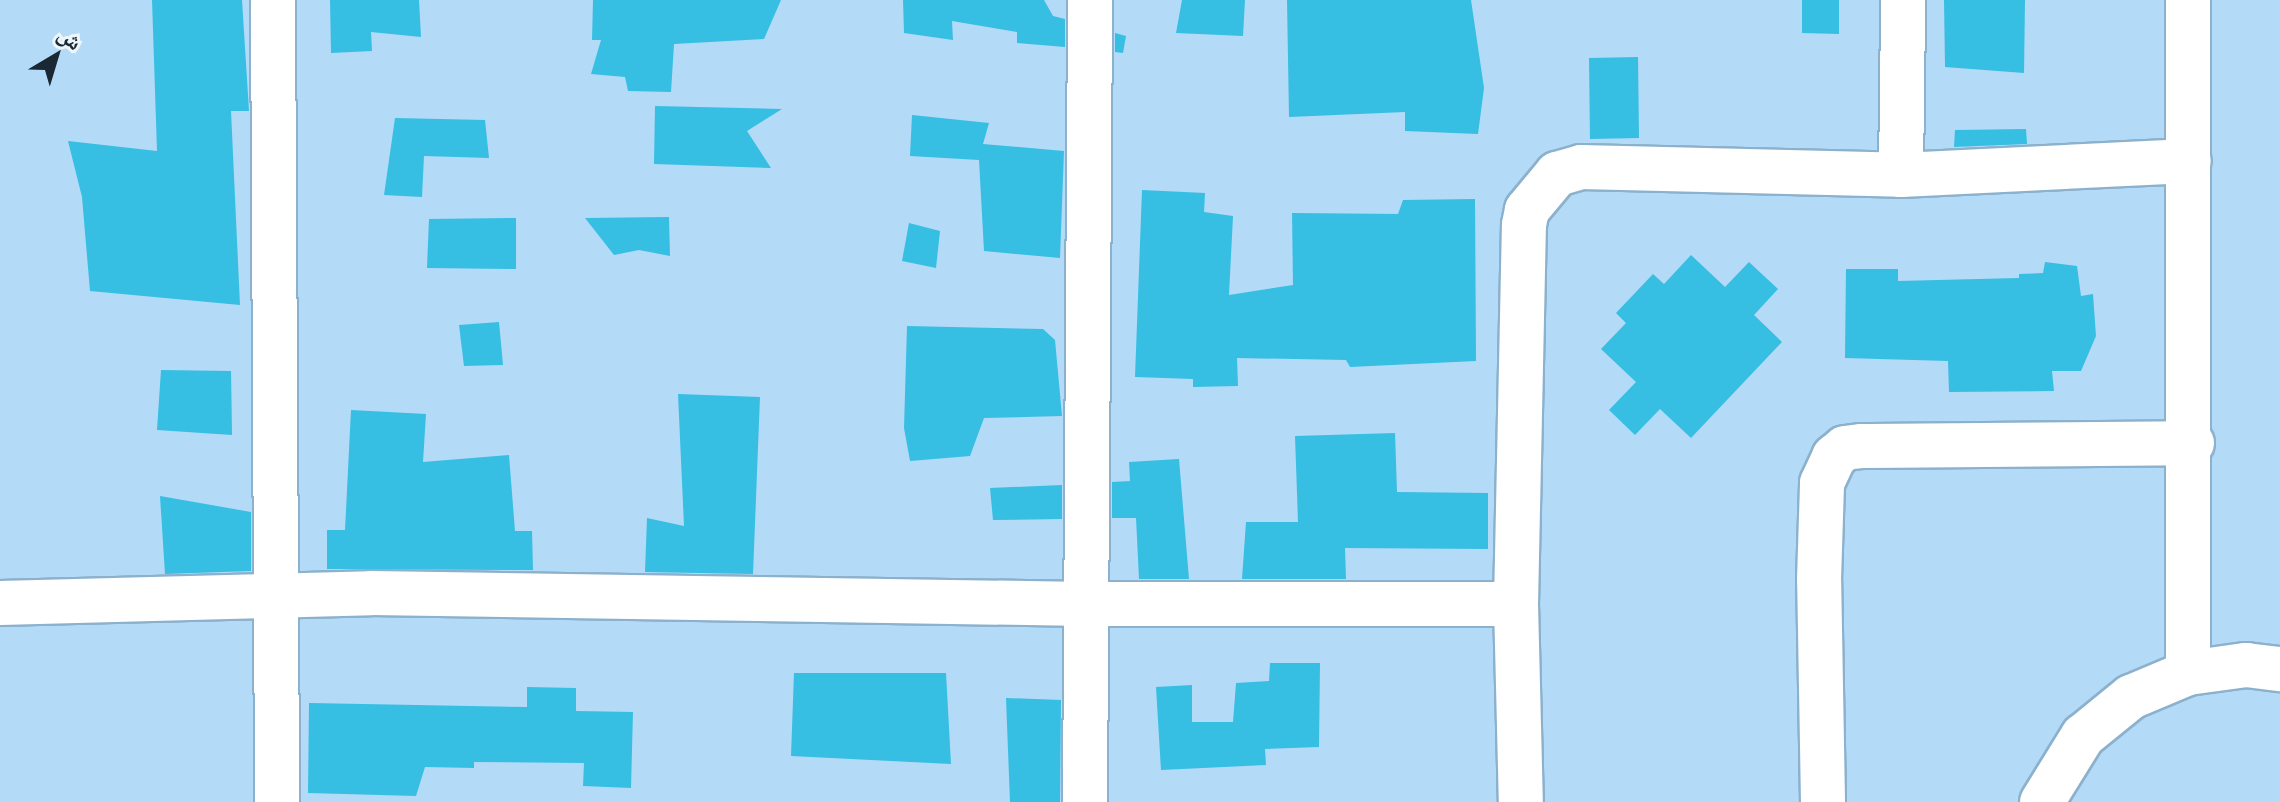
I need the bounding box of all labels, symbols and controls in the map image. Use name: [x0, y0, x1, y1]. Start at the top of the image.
north arrow: [16, 16, 96, 96]
text: ش: [52, 18, 89, 56]

